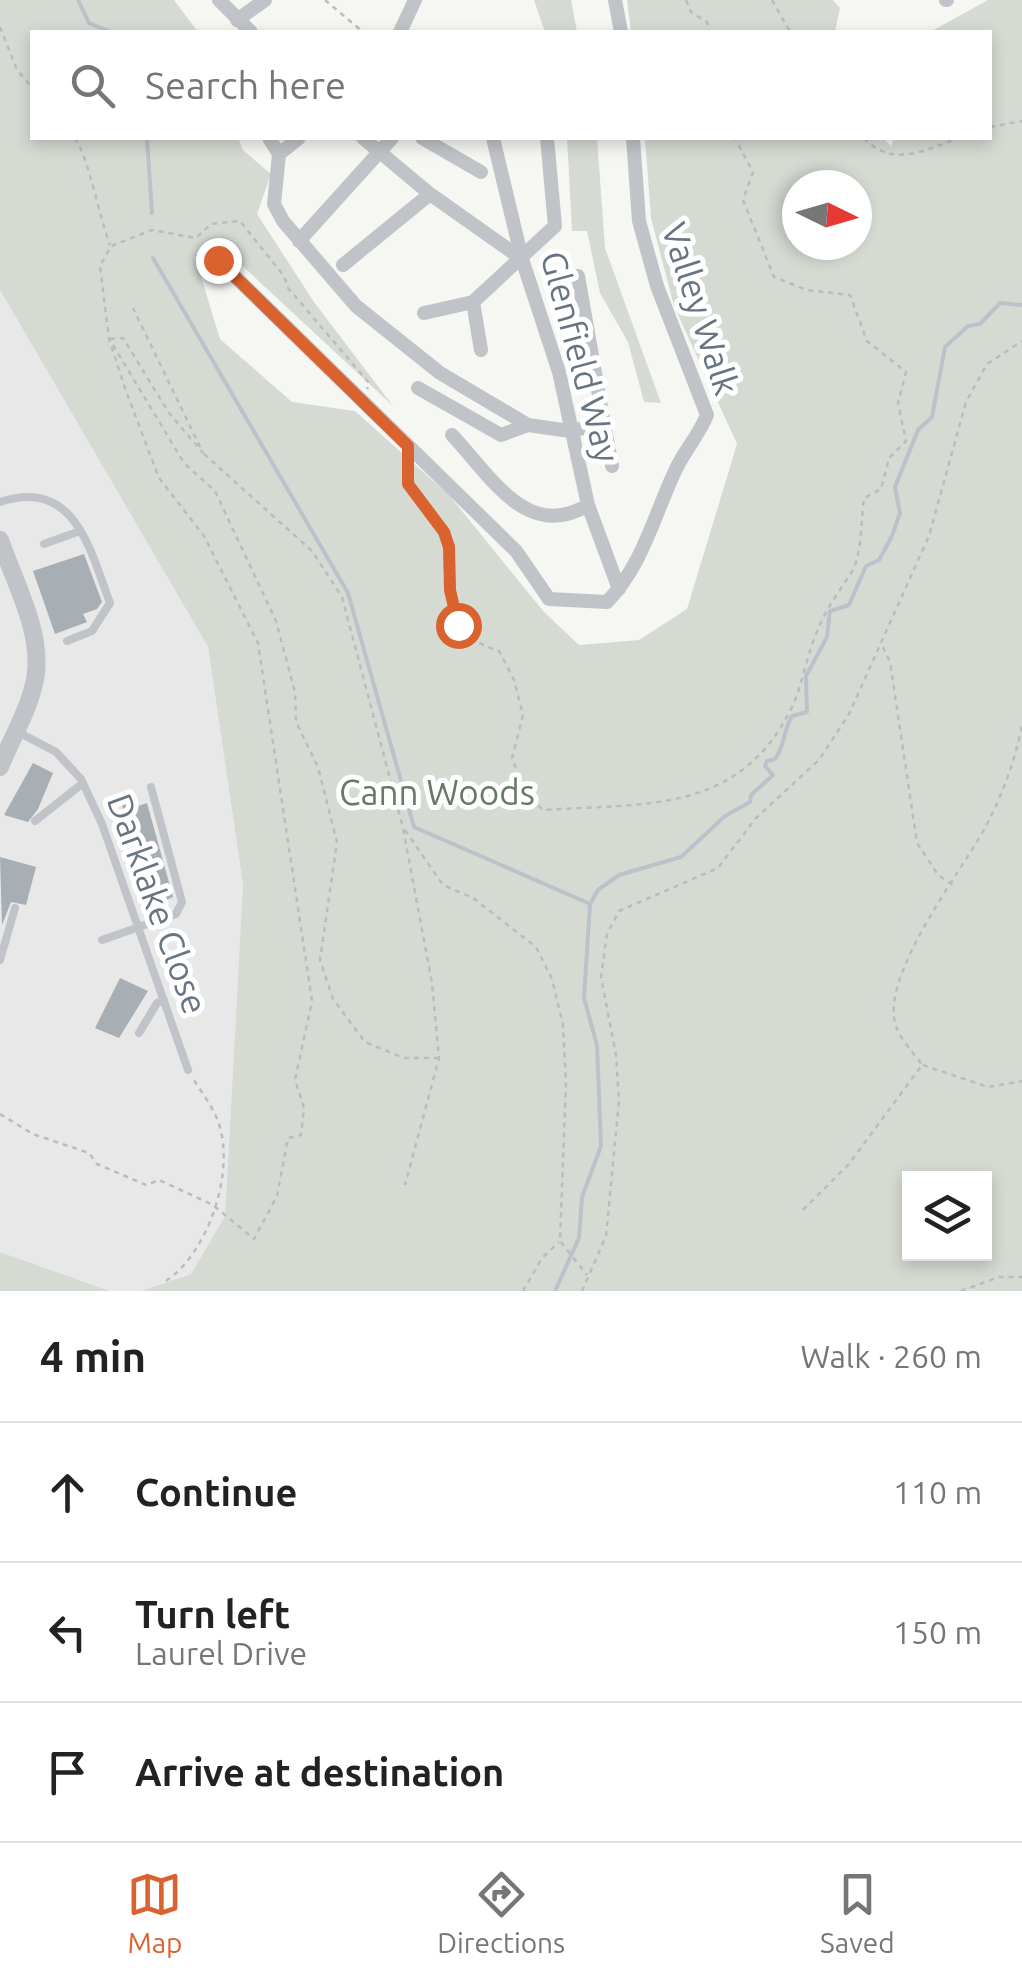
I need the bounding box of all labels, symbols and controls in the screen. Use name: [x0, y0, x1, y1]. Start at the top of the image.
search box: [30, 30, 992, 140]
icon: search: [65, 58, 120, 113]
text: Search here: [145, 64, 346, 106]
north arrow: [782, 170, 872, 260]
street label: Valley Walk: [654, 218, 748, 400]
route end: [196, 238, 242, 284]
street label: Glenfield Way: [534, 247, 628, 467]
route start: [436, 603, 482, 649]
park label: Cann Woods: [339, 772, 535, 812]
street label: Darklake Close: [100, 788, 216, 1019]
map controls: [902, 1171, 992, 1261]
button: layers: [902, 1171, 992, 1261]
text: 4 min: [40, 1333, 146, 1380]
text: Walk · 260 m: [800, 1338, 982, 1374]
icon: ahead: [40, 1465, 95, 1520]
text: Continue: [135, 1471, 297, 1513]
text: 110 m: [893, 1474, 982, 1510]
text: Turn left: [135, 1593, 290, 1635]
icon: left: [40, 1605, 95, 1660]
text: 150 m: [893, 1614, 982, 1650]
text: Laurel Drive: [135, 1635, 307, 1671]
icon: arrive: [40, 1745, 95, 1800]
text: Arrive at destination: [135, 1751, 504, 1793]
tab: Map: [127, 1867, 183, 1958]
tab: Directions: [437, 1867, 565, 1958]
tab: Saved: [820, 1867, 895, 1958]

